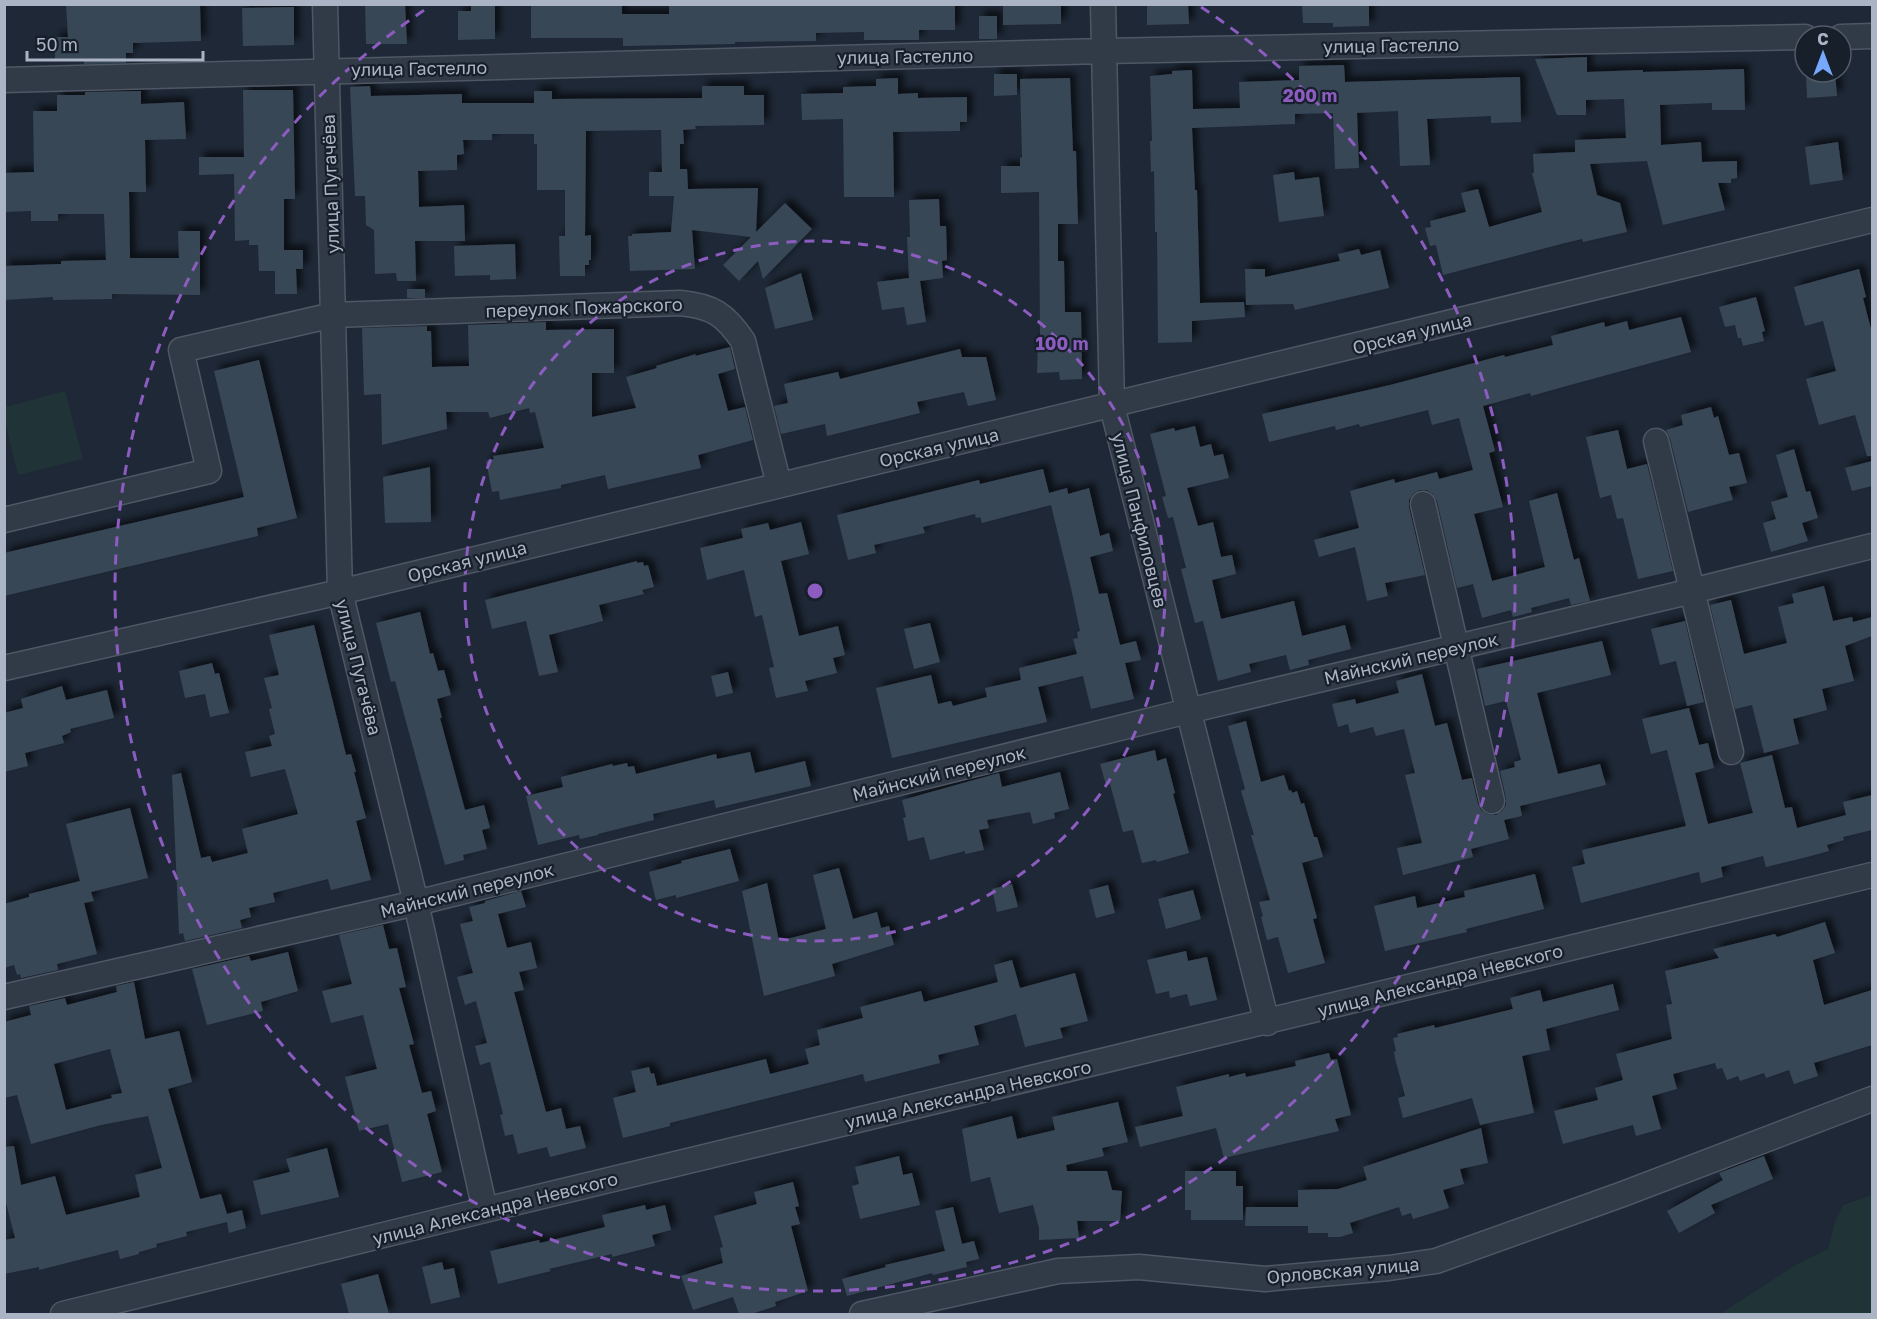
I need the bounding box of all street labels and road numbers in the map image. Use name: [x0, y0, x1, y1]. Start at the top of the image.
street label: улица Гастелло: [1323, 33, 1459, 57]
street label: улица Гастелло: [837, 44, 973, 68]
street label: улица Гастелло: [351, 56, 487, 80]
street label: улица Пугачёва: [317, 114, 343, 254]
street label: переулок Пожарского: [485, 293, 683, 321]
street label: Орская улица: [1350, 308, 1474, 358]
street label: Орская улица: [877, 423, 1001, 471]
street label: улица Панфиловцев: [1108, 430, 1172, 610]
street label: Орская улица: [405, 536, 529, 586]
street label: улица Пугачёва: [331, 597, 387, 737]
street label: Майнский переулок: [1322, 627, 1500, 689]
street label: Майнский переулок: [850, 741, 1028, 805]
street label: Майнский переулок: [378, 858, 556, 922]
street label: улица Александра Невского: [1315, 939, 1565, 1021]
street label: улица Александра Невского: [843, 1055, 1093, 1133]
street label: улица Александра Невского: [370, 1167, 620, 1249]
street label: Орловская улица: [1266, 1252, 1420, 1288]

